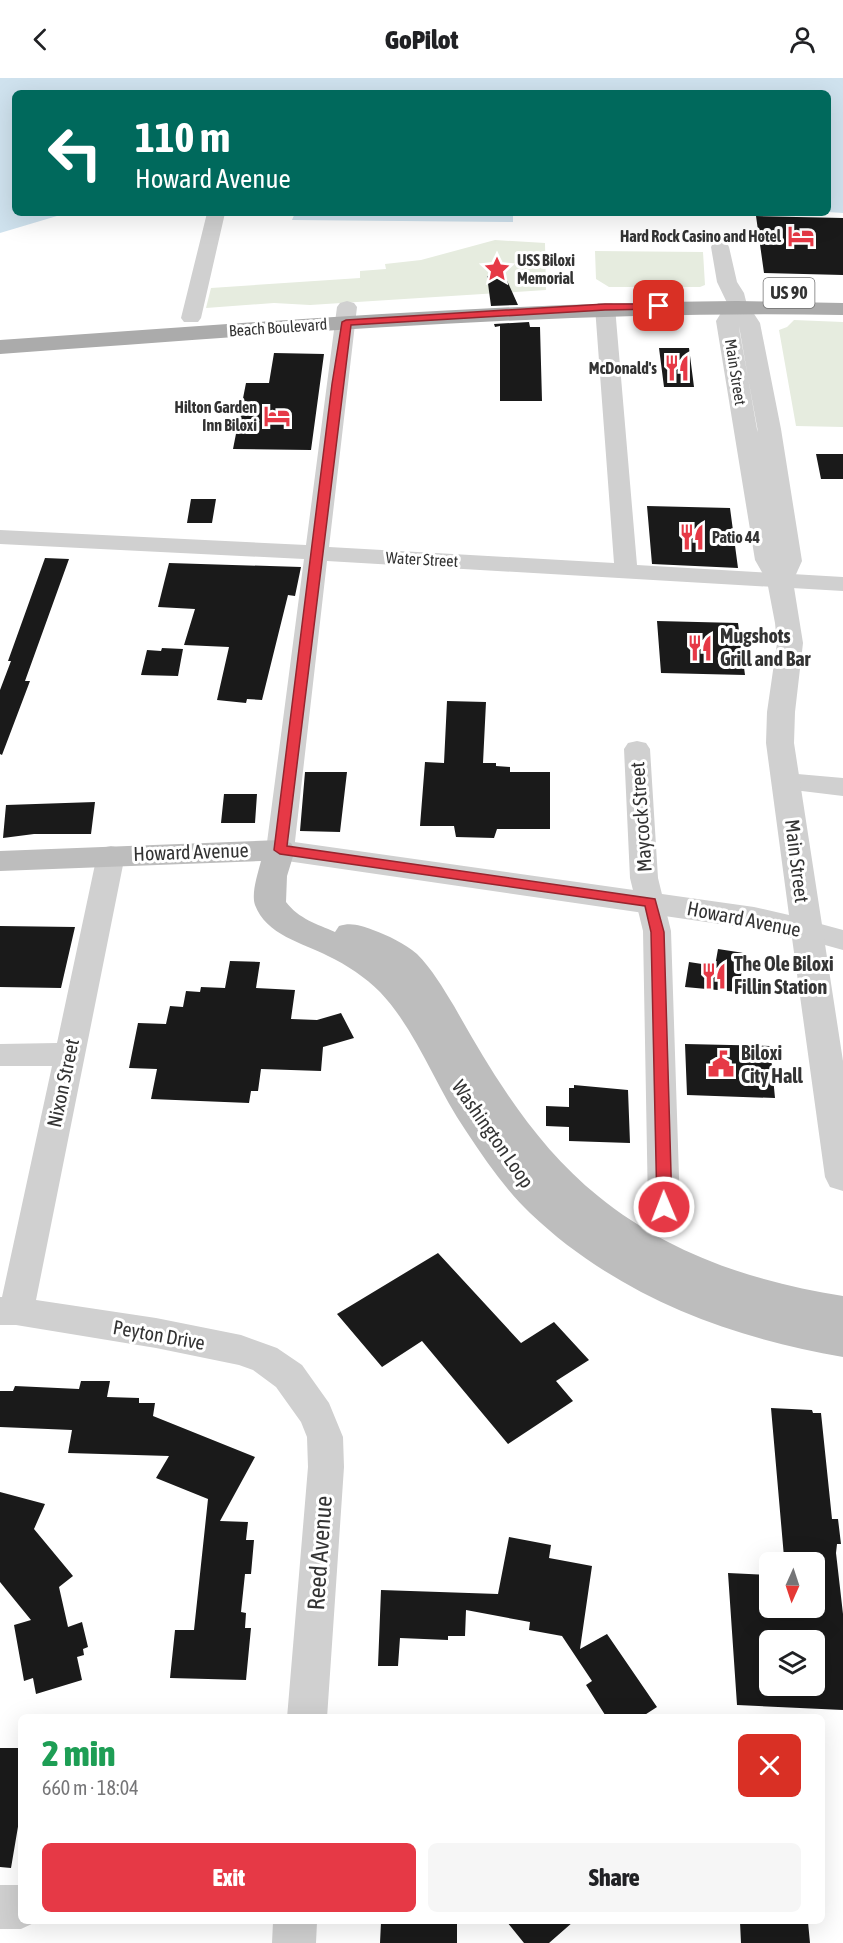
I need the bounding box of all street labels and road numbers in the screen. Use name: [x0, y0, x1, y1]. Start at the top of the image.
road number: US 90: [764, 278, 814, 308]
street label: Beach Boulevard: [228, 315, 328, 339]
street label: Main Street: [722, 338, 750, 407]
street label: Water Street: [385, 548, 459, 570]
street label: Maycock Street: [625, 761, 656, 873]
street label: Main Street: [781, 818, 814, 904]
street label: Howard Avenue: [133, 838, 249, 865]
street label: Howard Avenue: [685, 896, 803, 941]
street label: Nixon Street: [42, 1036, 83, 1129]
street label: Washington Loop: [448, 1075, 539, 1192]
street label: Peyton Drive: [111, 1315, 207, 1354]
street label: Reed Avenue: [302, 1495, 337, 1611]

